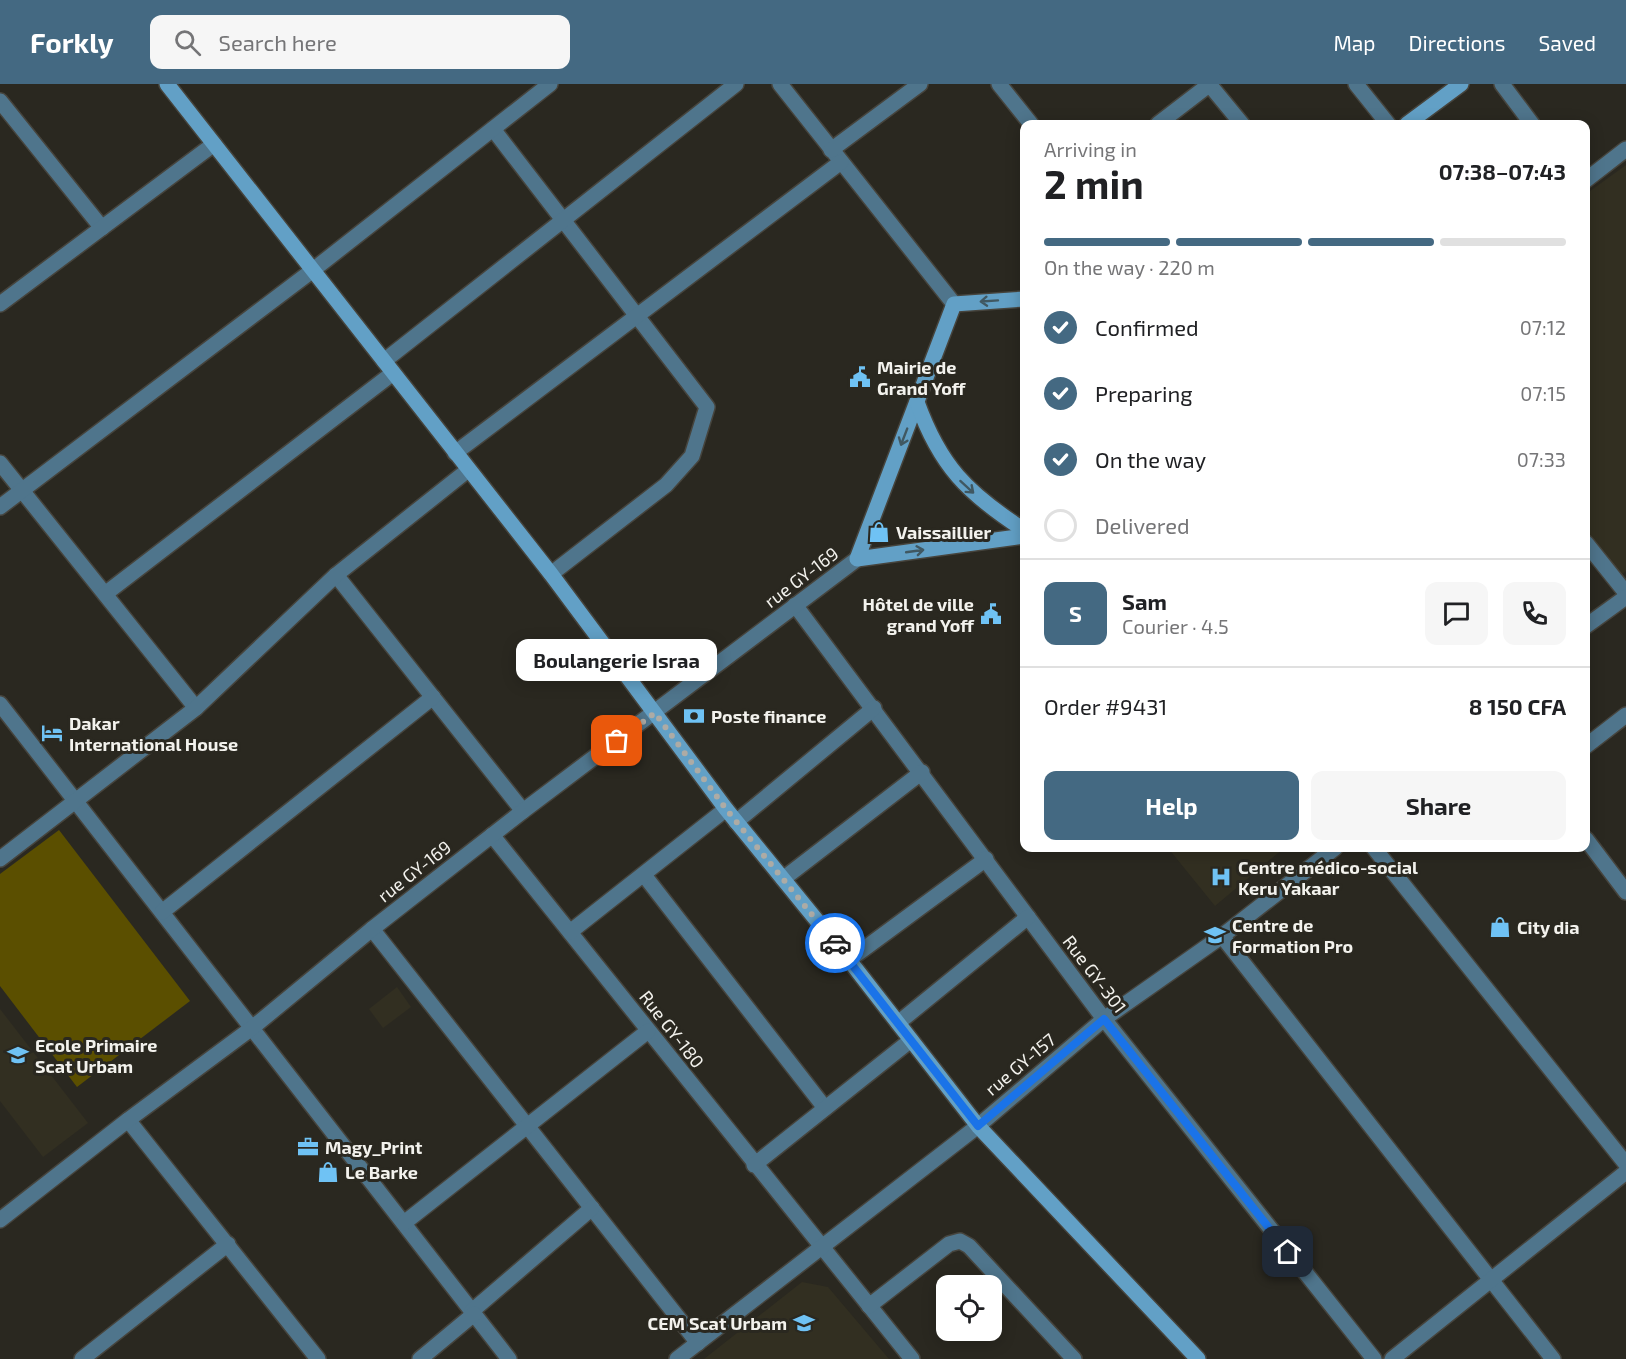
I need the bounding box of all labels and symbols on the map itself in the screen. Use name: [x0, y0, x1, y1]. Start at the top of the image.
one-way arrow: [980, 296, 1000, 307]
place label: Mairie de Grand Yoff: [877, 356, 967, 399]
public building icon: Mairie de Grand Yoff: [848, 365, 872, 389]
one-way arrow: [897, 427, 908, 446]
one-way arrow: [960, 480, 975, 494]
shop icon: Vaissaillier: [867, 520, 891, 544]
place label: Vaissaillier: [896, 521, 992, 543]
street label: rue GY-169: [760, 542, 842, 612]
one-way arrow: [905, 545, 924, 556]
place label: Hôtel de ville grand Yoff: [863, 593, 975, 636]
public building icon: Hôtel de ville grand Yoff: [979, 602, 1003, 626]
callout: Boulangerie Israa: [516, 639, 718, 681]
bank icon: Poste finance: [682, 704, 706, 728]
place label: Poste finance: [711, 705, 827, 727]
place label: Dakar International House: [69, 712, 238, 755]
pin: [591, 715, 642, 766]
hotel icon: Dakar International House: [40, 721, 64, 745]
street label: rue GY-169: [373, 836, 455, 906]
place label: Centre médico-social Keru Yakaar: [1238, 856, 1418, 899]
hospital icon: Centre médico-social Keru Yakaar: [1209, 865, 1233, 889]
courier: [805, 913, 865, 973]
place label: Centre de Formation Pro: [1232, 914, 1353, 957]
shop icon: City dia: [1488, 915, 1512, 939]
place label: City dia: [1517, 916, 1580, 938]
school or university icon: Centre de Formation Pro: [1203, 923, 1227, 947]
street label: Rue GY-301: [1059, 931, 1131, 1017]
street label: Rue GY-180: [635, 986, 709, 1072]
street label: rue GY-157: [980, 1028, 1060, 1100]
place label: Ecole Primaire Scat Urbam: [35, 1034, 158, 1077]
school or university icon: Ecole Primaire Scat Urbam: [6, 1043, 30, 1067]
office icon: Magy_Print: [296, 1135, 320, 1159]
place label: Magy_Print: [325, 1136, 423, 1158]
shop icon: Le Barke: [316, 1160, 340, 1184]
place label: Le Barke: [345, 1161, 418, 1183]
pin: [1262, 1226, 1313, 1277]
school or university icon: CEM Scat Urbam: [792, 1311, 816, 1335]
place label: CEM Scat Urbam: [648, 1312, 787, 1334]

